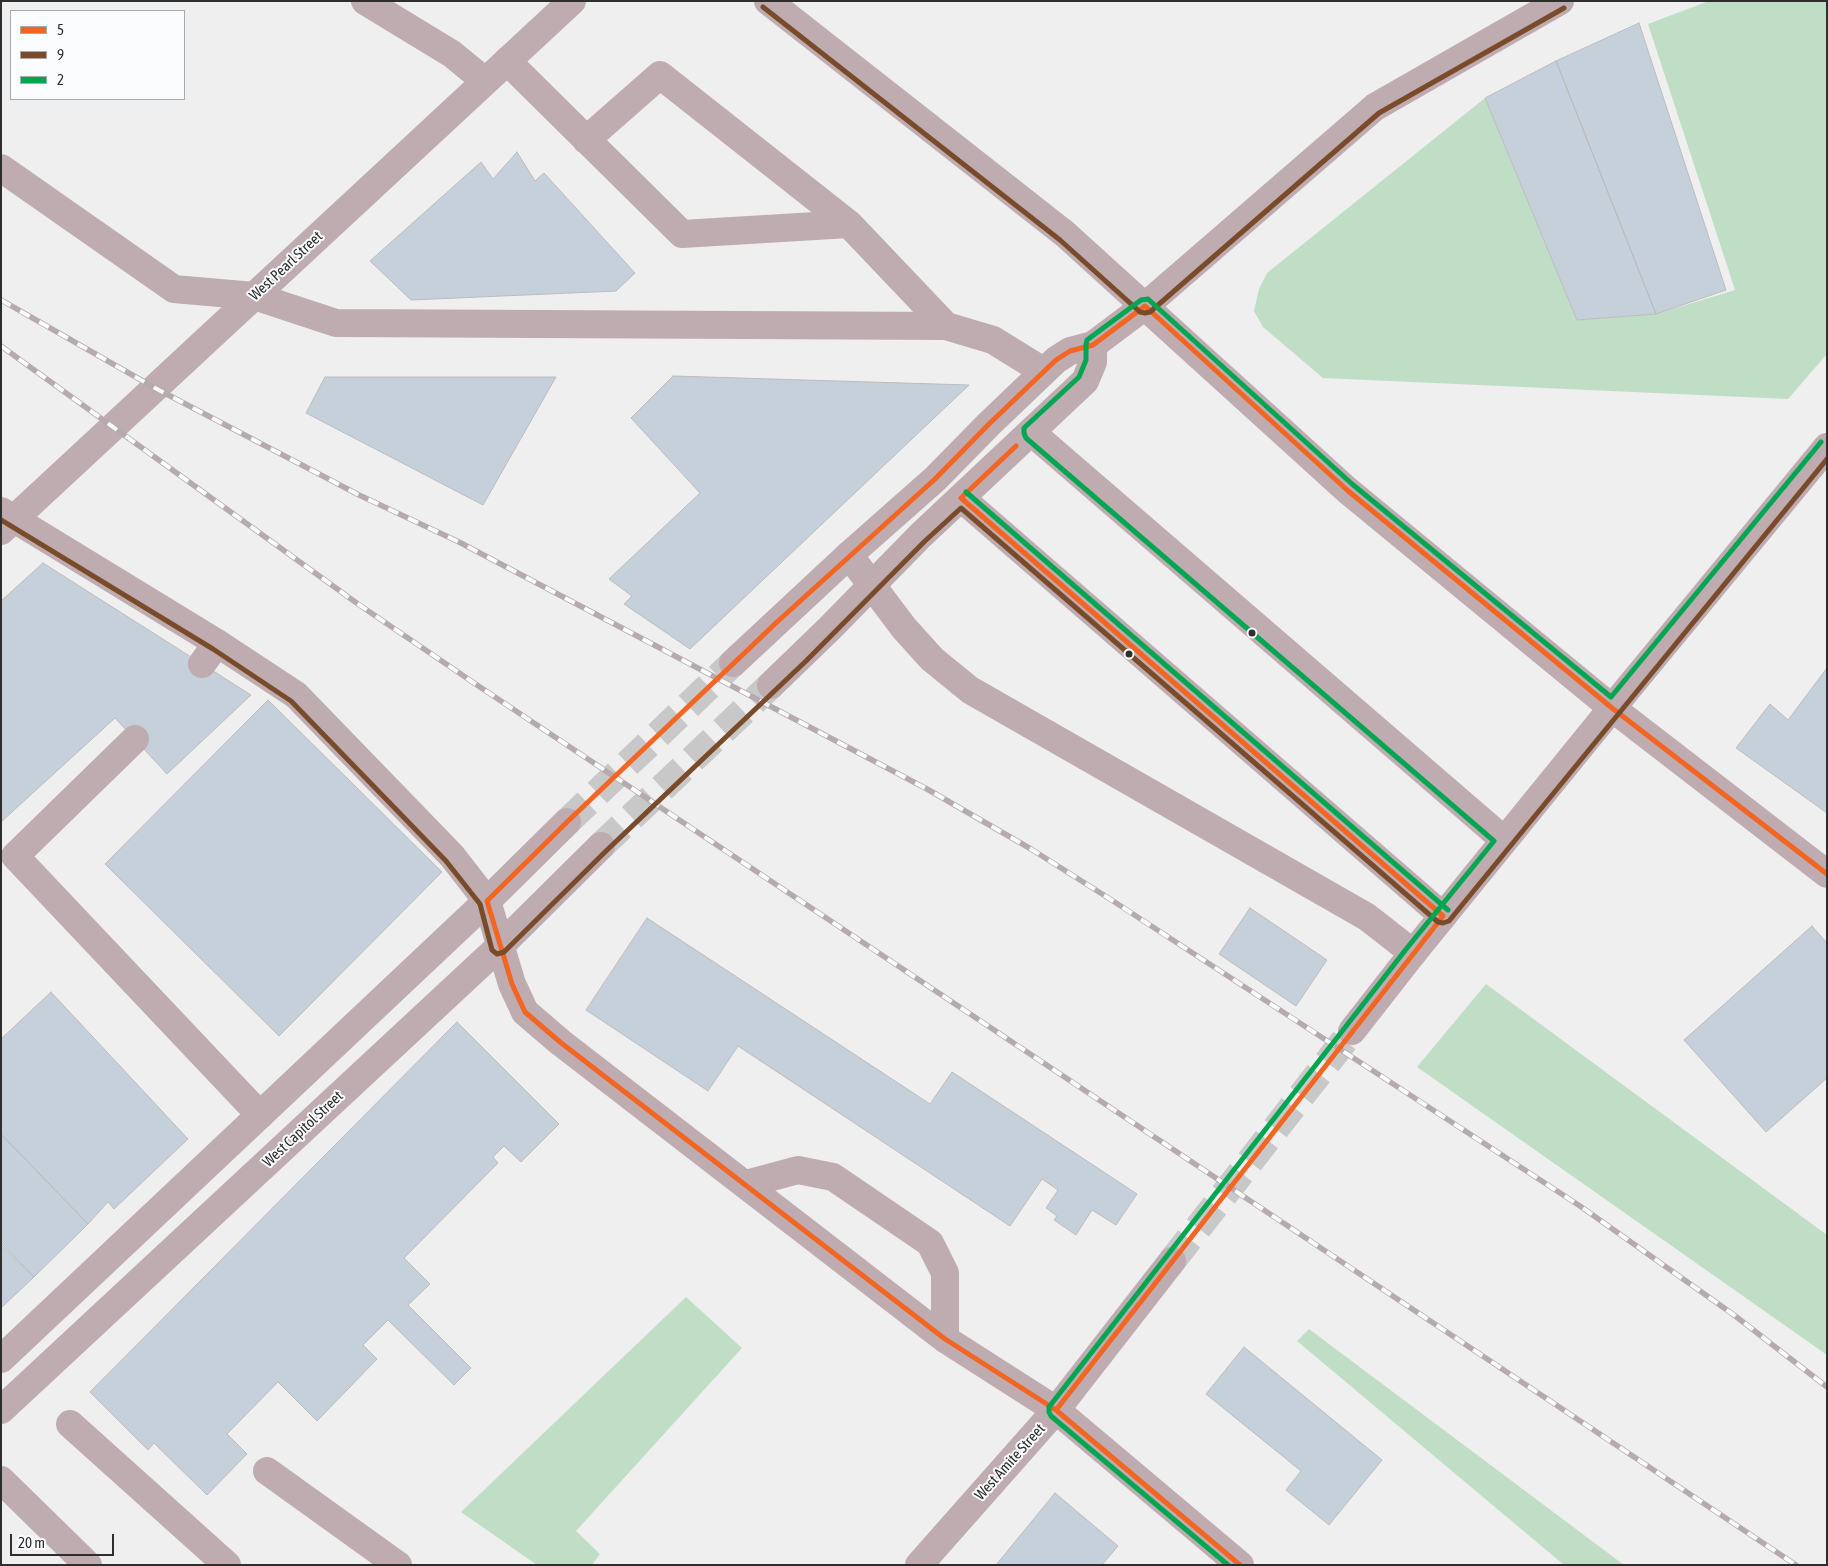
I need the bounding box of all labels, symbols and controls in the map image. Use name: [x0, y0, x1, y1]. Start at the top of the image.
legend: [10, 10, 185, 100]
text: 5: [57, 21, 64, 38]
text: 9: [57, 46, 64, 63]
text: 2: [57, 71, 64, 88]
street label: West Pearl Street: [246, 228, 326, 304]
unlabelled marker: [1247, 628, 1257, 638]
unlabelled marker: [1124, 649, 1134, 659]
street label: West Capitol Street: [259, 1087, 347, 1171]
street label: West Amite Street: [971, 1420, 1049, 1504]
scale bar: [12, 1524, 116, 1556]
text: 20 m: [18, 1534, 45, 1551]

